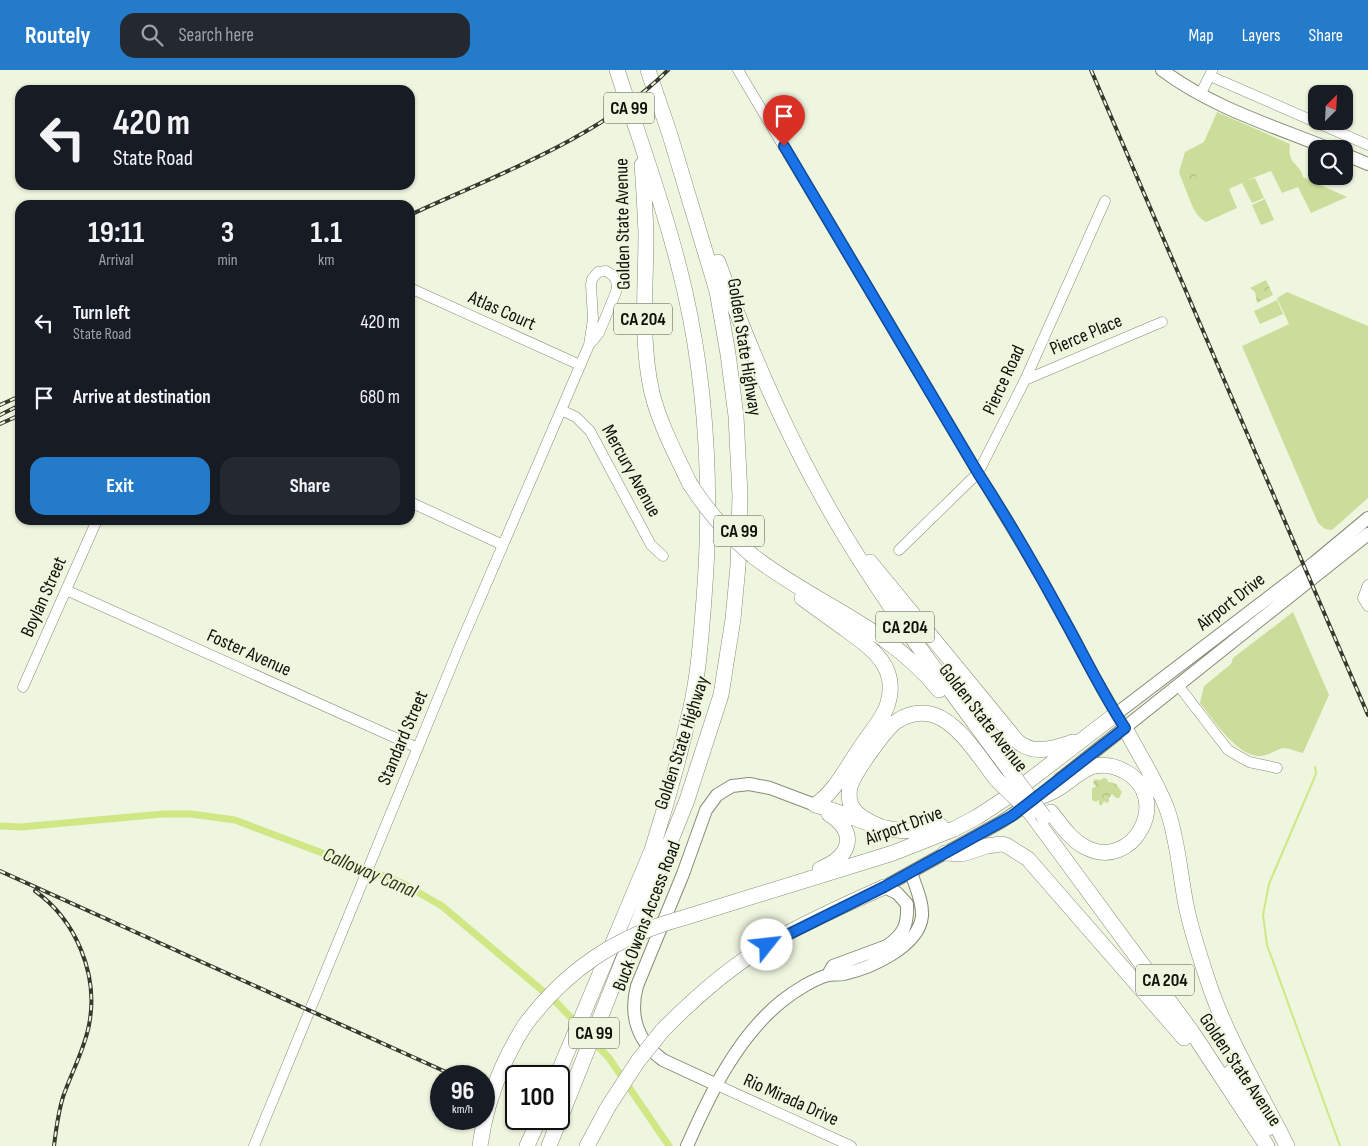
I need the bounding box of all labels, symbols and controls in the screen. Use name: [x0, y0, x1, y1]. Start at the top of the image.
search box: [120, 13, 470, 58]
text: Routely: [25, 21, 90, 50]
icon: search: [138, 21, 166, 49]
text: Search here: [178, 24, 254, 47]
text: Map: [1189, 25, 1214, 46]
text: Layers: [1242, 25, 1281, 46]
text: Share: [1309, 25, 1343, 46]
north arrow: [1308, 85, 1352, 130]
map controls: [1308, 85, 1353, 185]
road number: CA 99: [604, 92, 654, 124]
pin: [763, 95, 805, 146]
text: 420 m: [113, 102, 190, 145]
icon: arrive: [770, 102, 798, 130]
icon: left: [30, 105, 95, 170]
button: search: [1308, 140, 1353, 185]
text: State Road: [113, 145, 193, 172]
street label: Golden State Avenue: [610, 158, 636, 290]
text: 19:11: [88, 215, 144, 251]
text: 3: [221, 215, 234, 251]
text: 1.1: [311, 215, 342, 251]
text: Arrival: [99, 251, 133, 270]
text: min: [217, 251, 238, 270]
text: km: [318, 251, 334, 270]
street label: Golden State Highway: [722, 277, 766, 418]
street label: Atlas Court: [464, 286, 539, 336]
text: Turn left: [73, 302, 130, 325]
road number: CA 204: [614, 303, 672, 334]
icon: left: [30, 309, 58, 337]
street label: Pierce Place: [1046, 309, 1126, 361]
text: 420 m: [360, 311, 400, 334]
text: State Road: [73, 325, 131, 344]
street label: Pierce Road: [978, 342, 1030, 418]
icon: arrive: [30, 384, 58, 412]
text: Arrive at destination: [73, 386, 211, 409]
text: 680 m: [360, 386, 400, 409]
street label: Mercury Avenue: [596, 421, 666, 521]
button: Exit: [30, 457, 210, 515]
button: Share: [220, 457, 400, 515]
road number: CA 99: [714, 516, 764, 546]
street label: Boylan Street: [16, 553, 72, 641]
street label: Airport Drive: [1191, 568, 1270, 636]
road number: CA 204: [876, 612, 934, 642]
street label: Foster Avenue: [203, 624, 295, 682]
street label: Golden State Avenue: [933, 659, 1033, 777]
street label: Golden State Highway: [650, 673, 715, 813]
street label: Standard Street: [373, 687, 433, 789]
street label: Airport Drive: [861, 801, 946, 851]
street label: Buck Owens Access Road: [608, 838, 686, 994]
water label: Calloway Canal: [319, 842, 422, 904]
position arrow: [740, 918, 792, 970]
road number: CA 204: [1136, 964, 1194, 996]
street label: Golden State Avenue: [1194, 1009, 1286, 1131]
road number: CA 99: [569, 1018, 619, 1048]
speed limit sign: 100: [505, 1065, 570, 1130]
street label: Rio Mirada Drive: [740, 1069, 842, 1131]
text: 96: [451, 1076, 474, 1107]
text: km/h: [452, 1102, 473, 1117]

